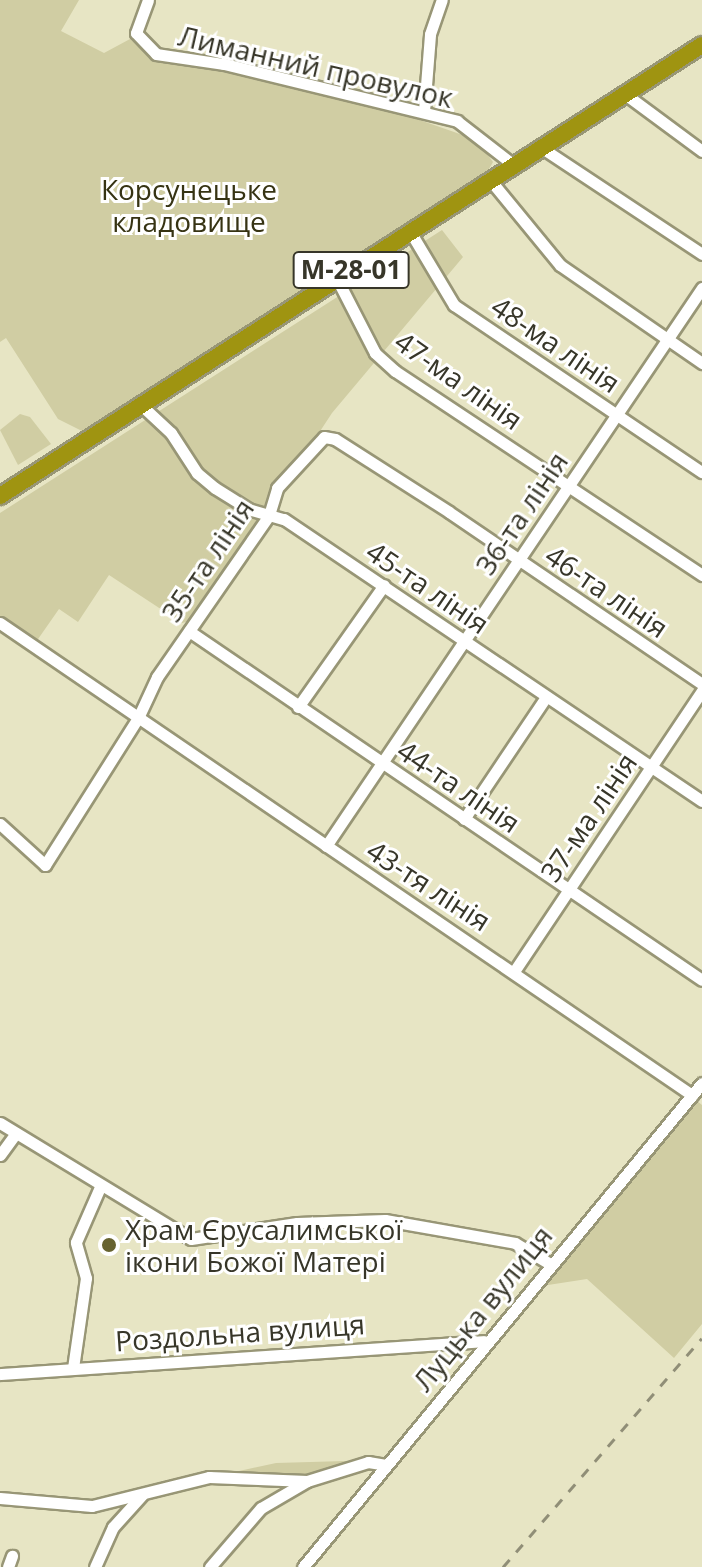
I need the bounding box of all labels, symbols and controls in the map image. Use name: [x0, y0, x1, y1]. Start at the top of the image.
street label: Лиманний провулок: [175, 18, 457, 114]
park label: Корсунецьке кладовище: [101, 172, 277, 238]
road number: М-28-01: [291, 248, 411, 292]
street label: 48-ма лінія: [485, 289, 627, 399]
street label: 47-ма лінія: [389, 324, 529, 436]
street label: 36-та лінія: [468, 445, 574, 581]
street label: 35-та лінія: [154, 492, 260, 628]
street label: 45-та лінія: [360, 534, 496, 640]
street label: 46-та лінія: [539, 538, 675, 644]
street label: 44-та лінія: [391, 733, 527, 839]
street label: 37-ма лінія: [533, 746, 643, 888]
street label: 43-тя лінія: [361, 833, 497, 937]
place label: Храм Єрусалимської ікони Божої Матері: [125, 1212, 402, 1278]
street label: Луцька вулиця: [405, 1219, 559, 1397]
marker: Храм Єрусалимської ікони Божої Матері: [100, 1236, 118, 1254]
street label: Роздольна вулиця: [114, 1307, 366, 1357]

